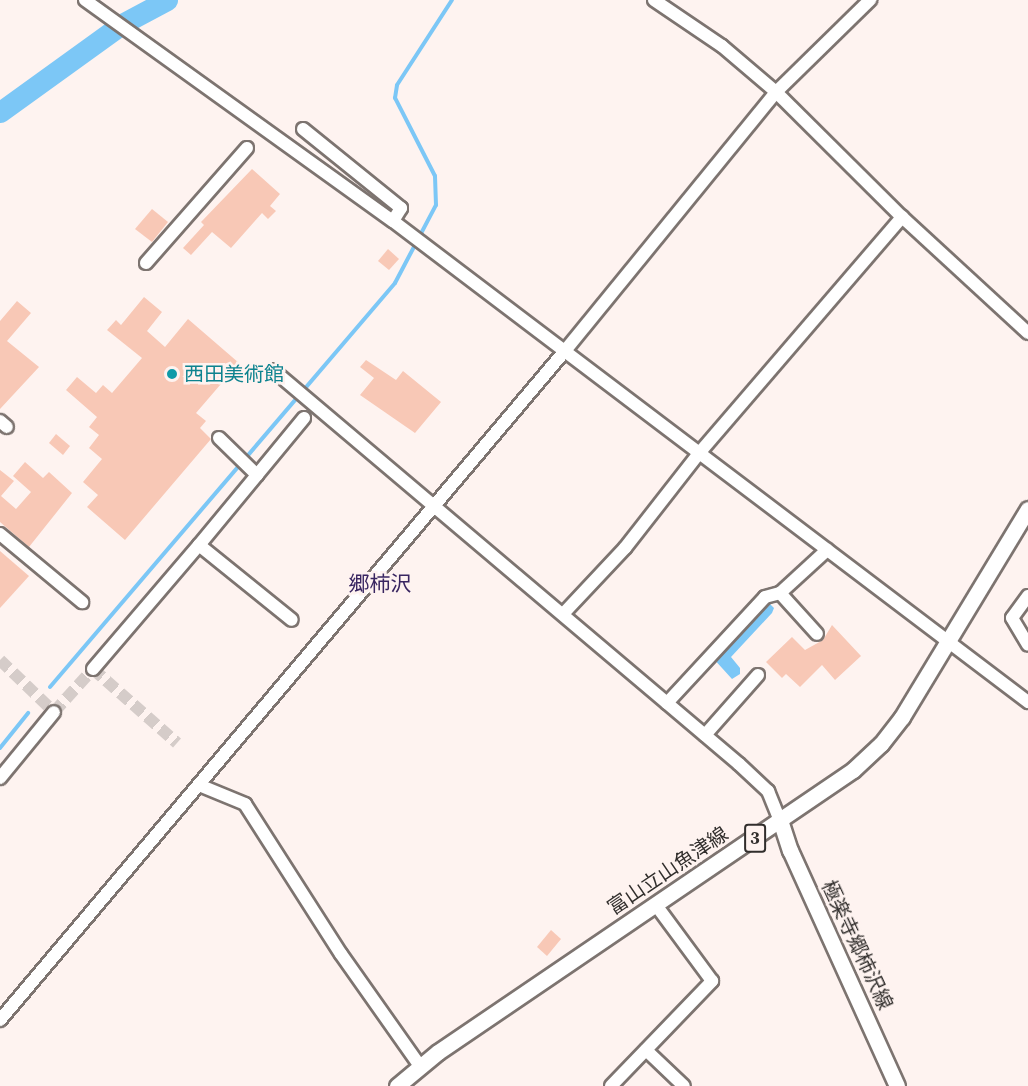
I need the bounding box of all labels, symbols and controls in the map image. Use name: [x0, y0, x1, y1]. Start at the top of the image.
place label: 西田美術館: [184, 362, 284, 386]
marker: 西田美術館: [165, 367, 179, 381]
district label: 郷柿沢: [349, 571, 411, 597]
street label: 富山立山魚津線: [603, 822, 733, 920]
road number: 3: [743, 823, 767, 853]
street label: 極楽寺郷柿沢線: [817, 876, 897, 1014]

